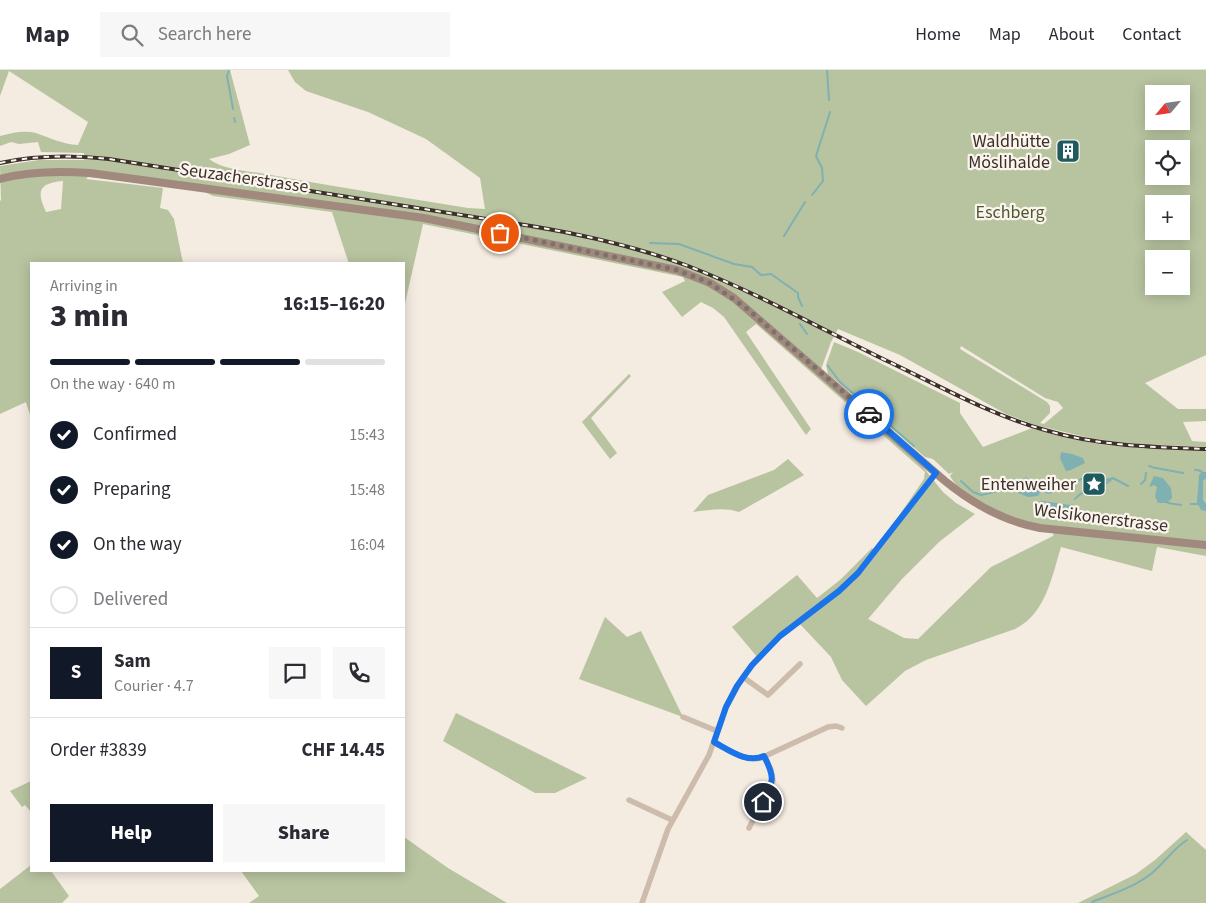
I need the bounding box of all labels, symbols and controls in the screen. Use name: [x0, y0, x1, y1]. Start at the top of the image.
search box: [100, 12, 450, 57]
text: Map: [25, 17, 70, 52]
icon: search: [118, 21, 146, 49]
text: Search here: [158, 21, 251, 48]
text: Home: [915, 22, 961, 47]
text: Map: [989, 22, 1021, 47]
text: About: [1049, 22, 1094, 47]
text: Contact: [1122, 22, 1181, 47]
north arrow: [1145, 85, 1190, 130]
map controls: [1145, 85, 1190, 295]
place label: Waldhütte Möslihalde: [968, 129, 1050, 175]
building icon: Waldhütte Möslihalde: [1055, 138, 1081, 164]
button: locate: [1145, 140, 1190, 185]
street label: Seuzacherstrasse: [178, 157, 310, 199]
button: +: [1145, 195, 1190, 240]
park label: Eschberg: [975, 200, 1045, 225]
pin: [479, 212, 521, 254]
icon: bag: [486, 219, 514, 247]
button: −: [1145, 250, 1190, 295]
text: Arriving in: [50, 275, 118, 297]
text: 16:15–16:20: [283, 291, 385, 318]
text: 3 min: [50, 293, 129, 339]
text: On the way · 640 m: [50, 373, 175, 395]
courier: [844, 389, 894, 439]
icon: car: [855, 400, 883, 428]
icon: check: [50, 421, 78, 449]
text: Confirmed: [93, 421, 177, 448]
text: 15:43: [349, 424, 385, 446]
place icon: Entenweiher: [1081, 471, 1107, 497]
place label: Entenweiher: [981, 472, 1077, 497]
icon: check: [50, 476, 78, 504]
text: Preparing: [93, 476, 171, 503]
text: 15:48: [349, 479, 385, 501]
street label: Welsikonerstrasse: [1032, 497, 1170, 539]
icon: check: [50, 531, 78, 559]
text: On the way: [93, 531, 182, 558]
text: 16:04: [349, 534, 385, 556]
text: Delivered: [93, 586, 168, 613]
button: chat: [269, 647, 321, 699]
button: phone: [333, 647, 385, 699]
text: Sam: [114, 648, 151, 675]
text: S: [71, 659, 81, 686]
text: Courier · 4.7: [114, 675, 194, 697]
text: Order #3839: [50, 737, 147, 764]
text: CHF 14.45: [302, 737, 385, 764]
pin: [742, 781, 784, 823]
icon: home: [749, 788, 777, 816]
button: Help: [50, 804, 213, 862]
button: Share: [223, 804, 385, 862]

